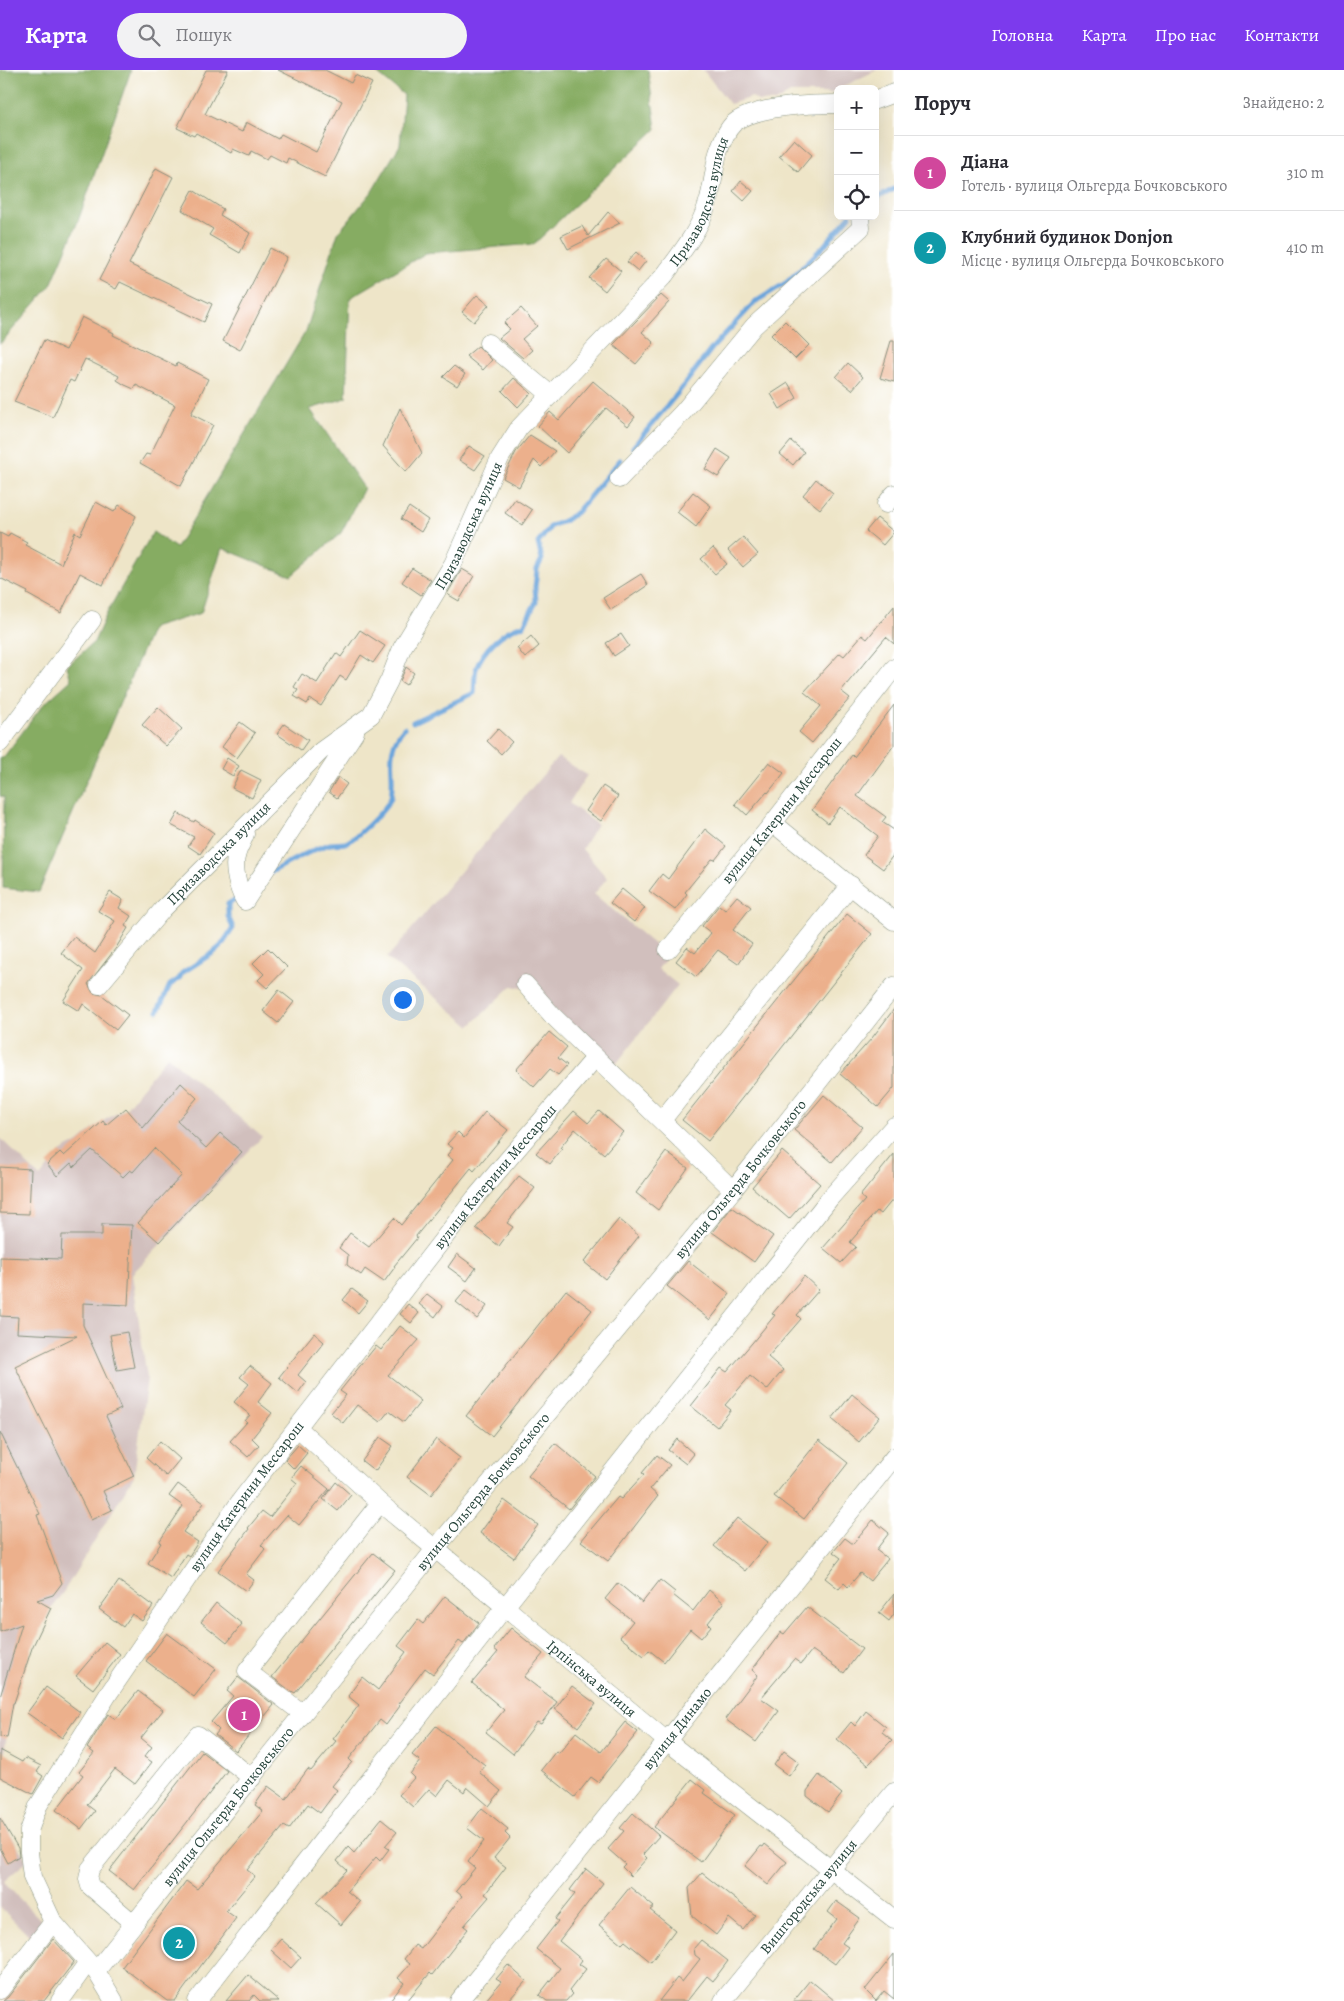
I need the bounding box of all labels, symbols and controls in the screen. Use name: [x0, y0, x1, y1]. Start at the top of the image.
search box: [117, 13, 467, 58]
text: Карта: [25, 19, 87, 51]
icon: search: [135, 21, 163, 49]
text: Пошук: [175, 22, 232, 48]
text: Головна: [991, 23, 1053, 47]
text: Карта: [1081, 23, 1127, 47]
text: Про нас: [1155, 23, 1216, 47]
text: Контакти: [1244, 23, 1319, 47]
map controls: [834, 85, 879, 220]
button: +: [834, 85, 879, 130]
text: Поруч: [914, 89, 971, 117]
text: Знайдено: 2: [1243, 92, 1324, 114]
button: −: [834, 130, 879, 175]
street label: Призаводська вулиця: [665, 133, 733, 271]
text: Діана: [961, 149, 1009, 175]
text: 1: [927, 162, 933, 184]
text: 310 m: [1287, 162, 1324, 184]
button: locate: [834, 175, 879, 220]
text: Готель · вулиця Ольгерда Бочковського: [961, 175, 1227, 197]
text: Клубний будинок Donjon: [961, 224, 1173, 250]
text: 2: [926, 237, 934, 259]
text: 410 m: [1286, 237, 1324, 259]
text: Місце · вулиця Ольгерда Бочковського: [961, 250, 1224, 272]
street label: Призаводська вулиця: [430, 459, 507, 593]
street label: вулиця Катерини Мессарош: [717, 733, 846, 888]
street label: Призаводська вулиця: [162, 797, 275, 910]
your location: [390, 987, 416, 1013]
street label: вулиця Ольгерда Бочковського: [670, 1095, 811, 1263]
street label: вулиця Катерини Мессарош: [429, 1100, 561, 1253]
street label: вулиця Ольгерда Бочковського: [412, 1408, 554, 1575]
street label: вулиця Катерини Мессарош: [185, 1417, 309, 1576]
street label: Ірпінська вулиця: [542, 1635, 641, 1722]
street label: вулиця Динамо: [638, 1683, 716, 1774]
pin: 1: [228, 1696, 260, 1734]
street label: вулиця Ольгерда Бочковського: [158, 1723, 298, 1891]
street label: Вишгородська вулиця: [756, 1835, 861, 1958]
pin: 2: [163, 1924, 195, 1962]

